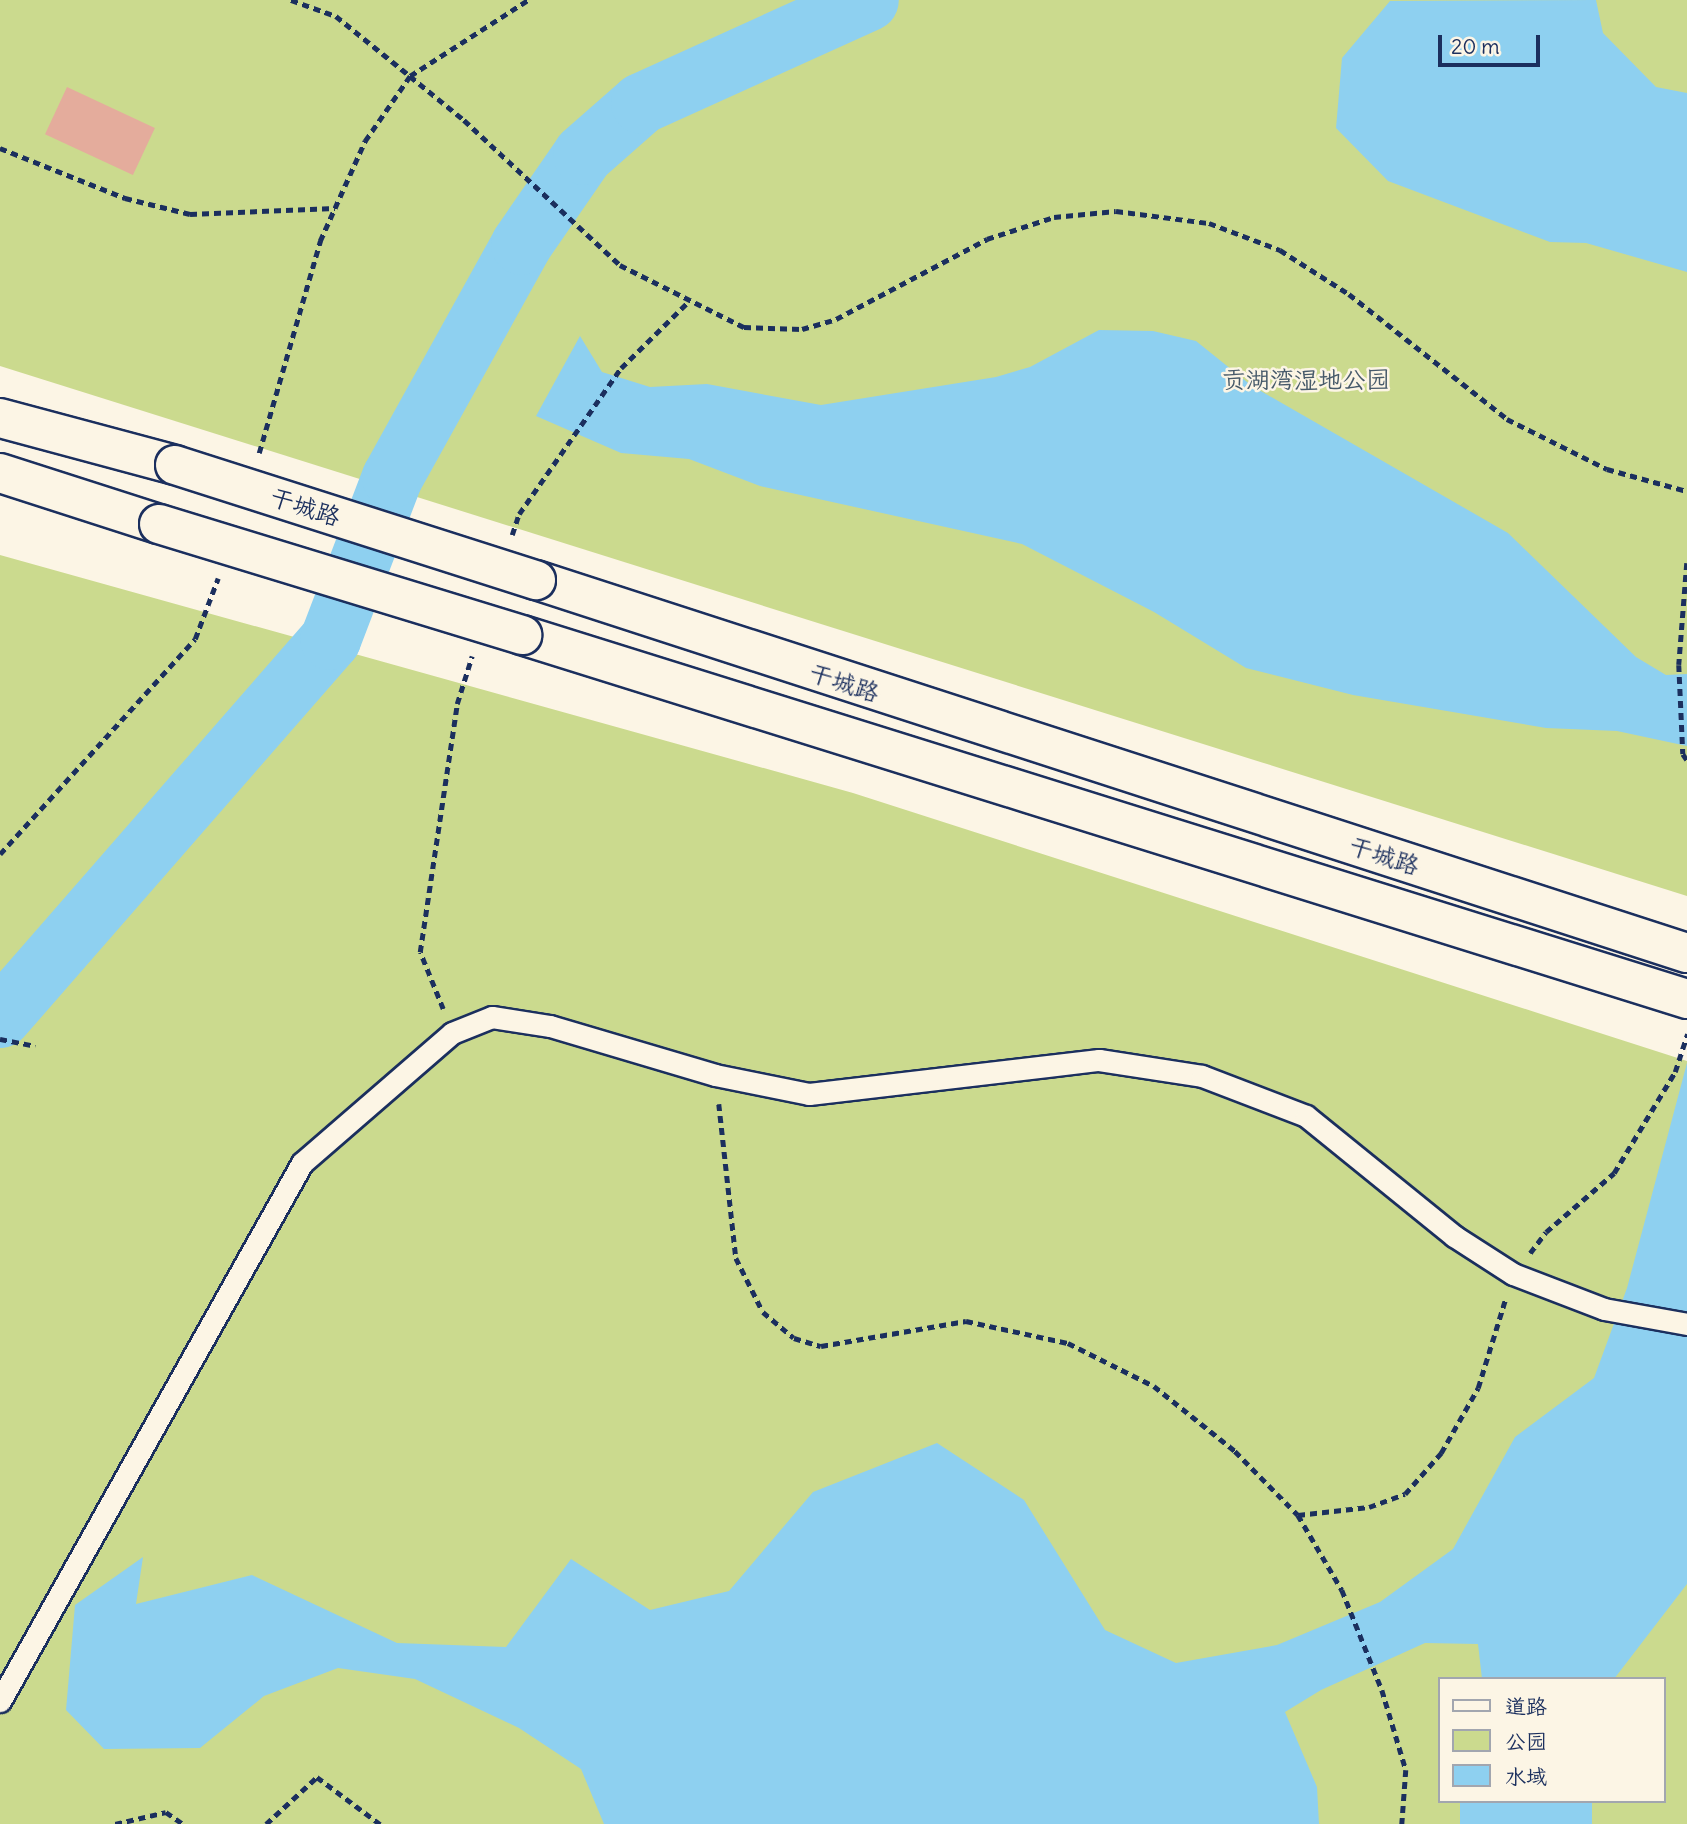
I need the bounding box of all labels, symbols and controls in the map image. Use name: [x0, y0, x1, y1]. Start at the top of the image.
scale bar: [1442, 21, 1544, 65]
text: 20 m: [1451, 33, 1500, 60]
park label: 贡湖湾湿地公园: [1222, 366, 1390, 394]
street label: 干城路: [266, 482, 344, 532]
street label: 干城路: [805, 658, 883, 708]
street label: 干城路: [1345, 831, 1423, 881]
legend: [1438, 1677, 1666, 1803]
text: 道路: [1505, 1693, 1547, 1720]
text: 公园: [1505, 1728, 1547, 1755]
text: 水域: [1505, 1763, 1547, 1790]

